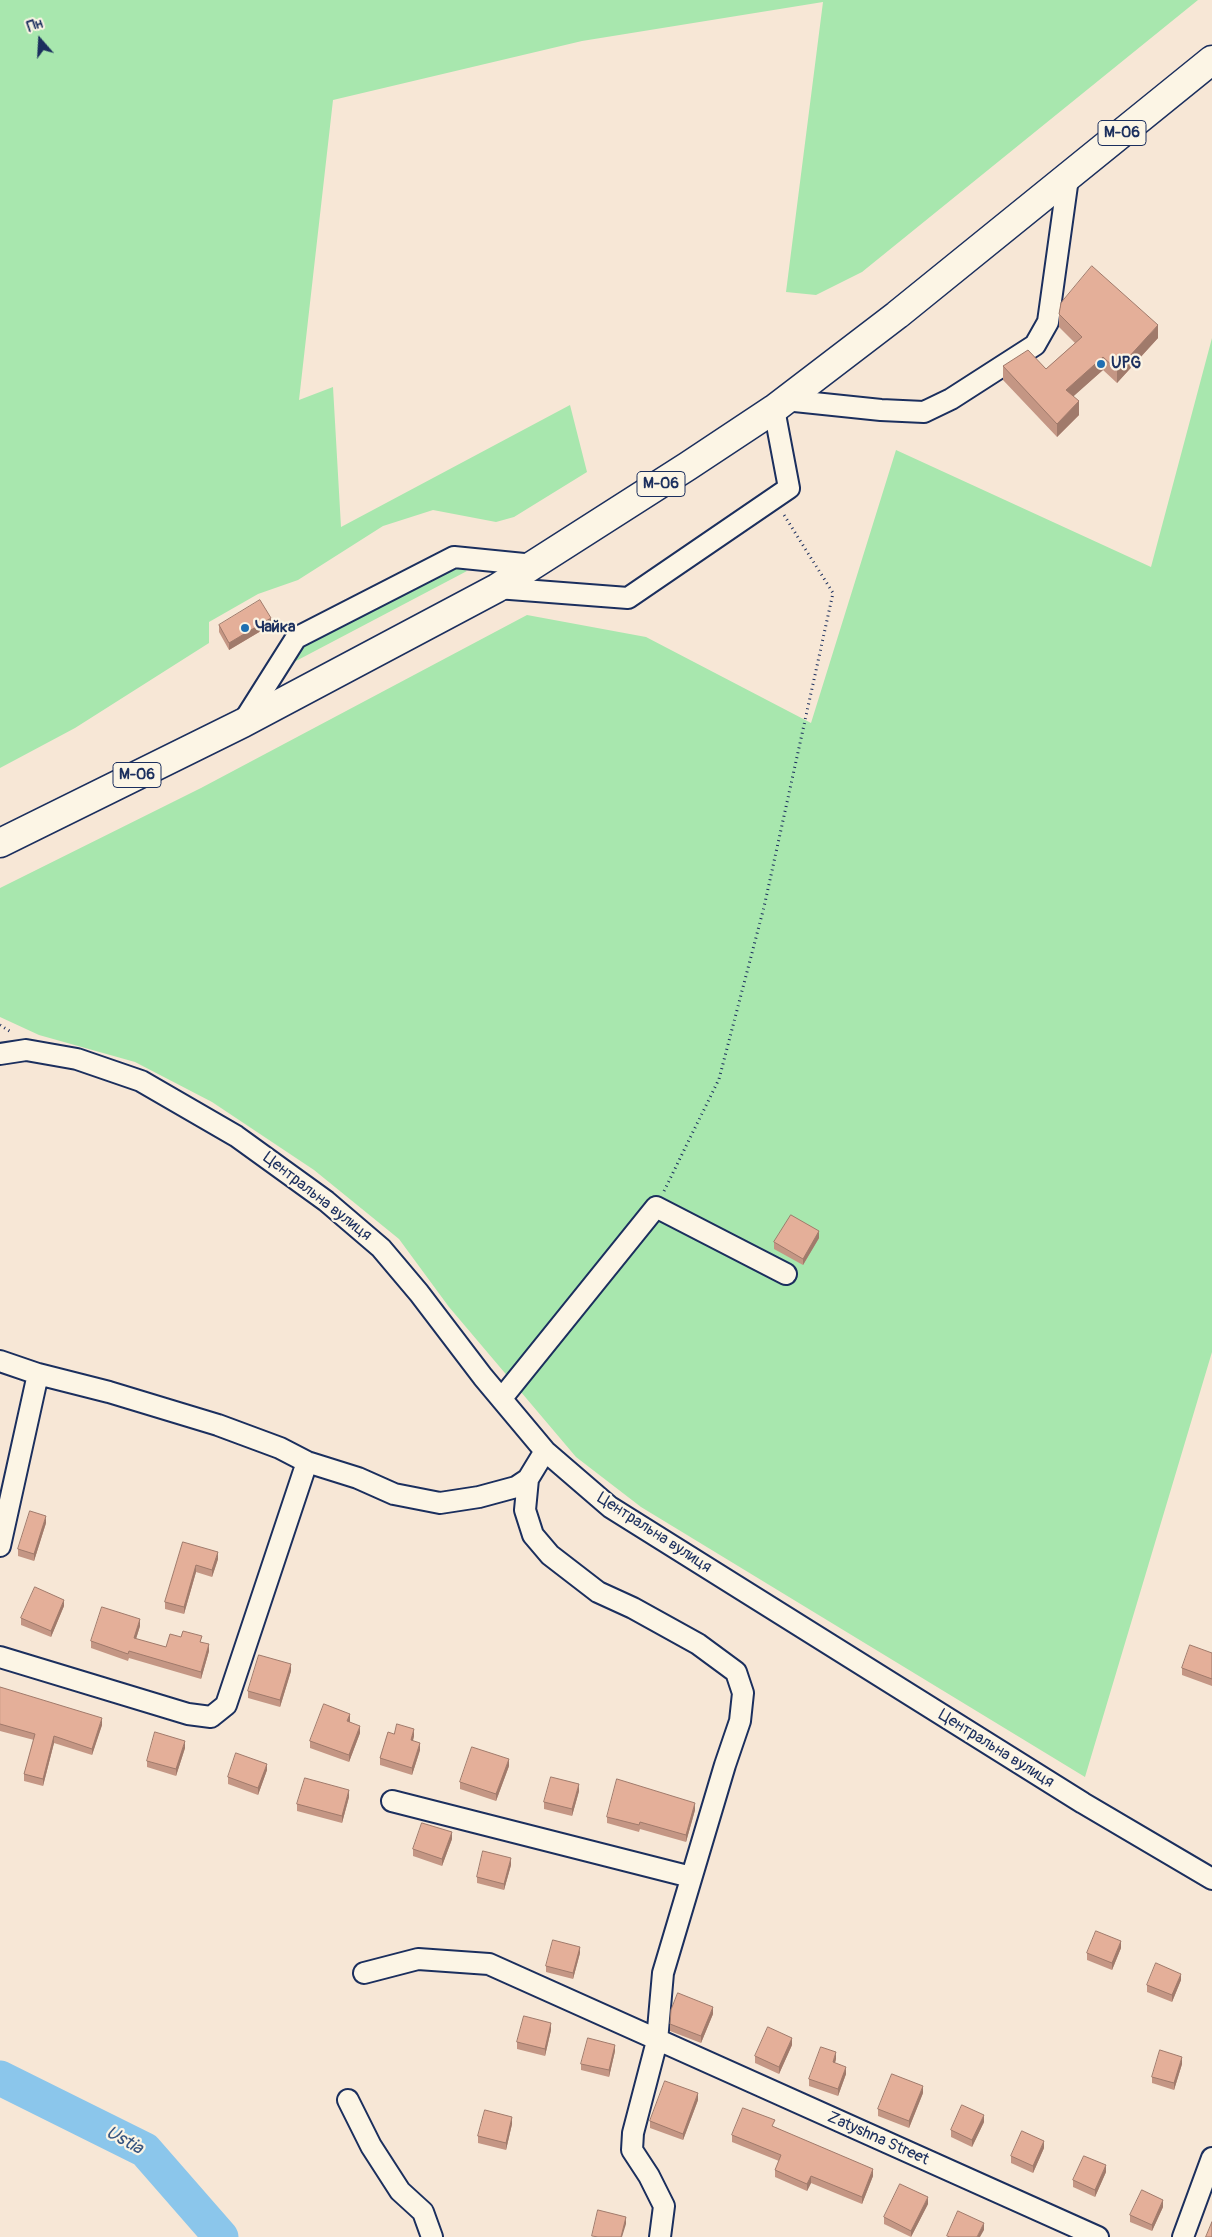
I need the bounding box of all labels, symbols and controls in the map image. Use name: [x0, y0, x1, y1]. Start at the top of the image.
north arrow: [15, 15, 65, 65]
text: Пн: [25, 15, 45, 36]
road number: М-06: [1098, 120, 1146, 146]
place label: UPG: [1111, 354, 1141, 374]
marker: UPG: [1095, 358, 1107, 370]
road number: М-06: [637, 472, 685, 496]
place label: Чайка: [255, 618, 295, 638]
marker: Чайка: [239, 622, 251, 634]
road number: М-06: [113, 762, 161, 788]
street label: Центральна вулиця: [259, 1149, 375, 1245]
street label: Центральна вулиця: [593, 1489, 715, 1577]
street label: Центральна вулиця: [935, 1706, 1057, 1792]
street label: Zatyshna Street: [824, 2108, 932, 2170]
water label: Ustia: [102, 2122, 146, 2160]

